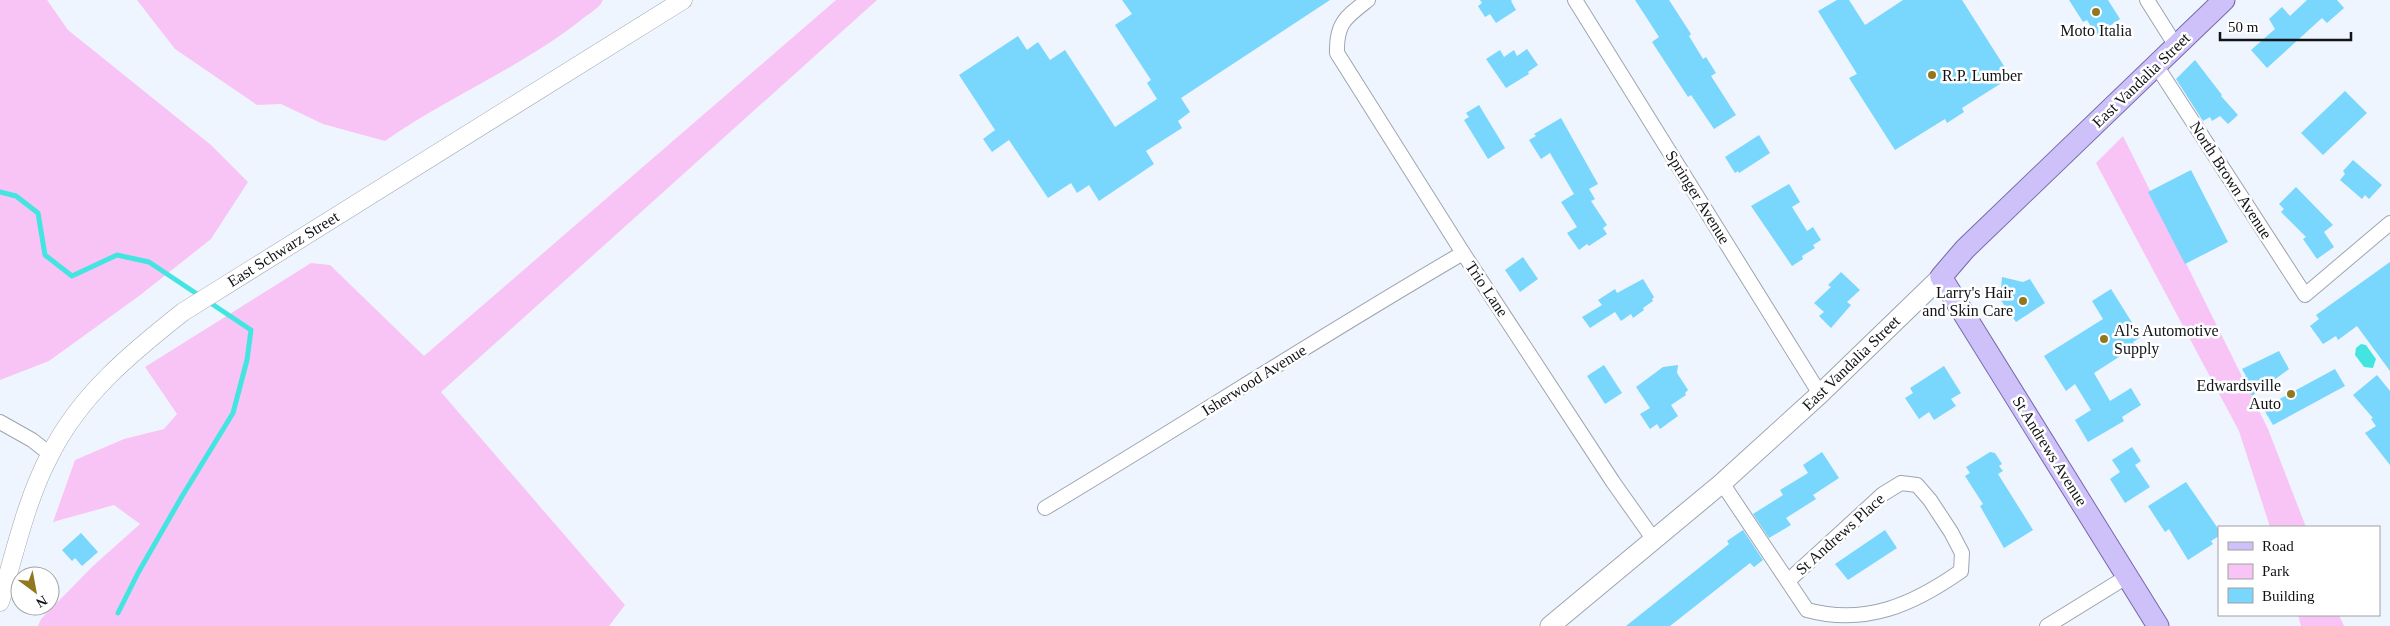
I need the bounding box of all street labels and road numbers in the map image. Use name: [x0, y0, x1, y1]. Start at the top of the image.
street label: East Vandalia Street: [2089, 29, 2194, 131]
street label: North Brown Avenue: [2187, 118, 2275, 242]
street label: Springer Avenue: [1662, 147, 1734, 247]
street label: East Schwarz Street: [224, 208, 342, 290]
street label: Trio Lane: [1462, 258, 1512, 320]
street label: East Vandalia Street: [1799, 312, 1904, 414]
street label: Isherwood Avenue: [1199, 341, 1309, 419]
street label: St Andrews Avenue: [2009, 393, 2091, 509]
street label: St Andrews Place: [1792, 490, 1888, 578]

